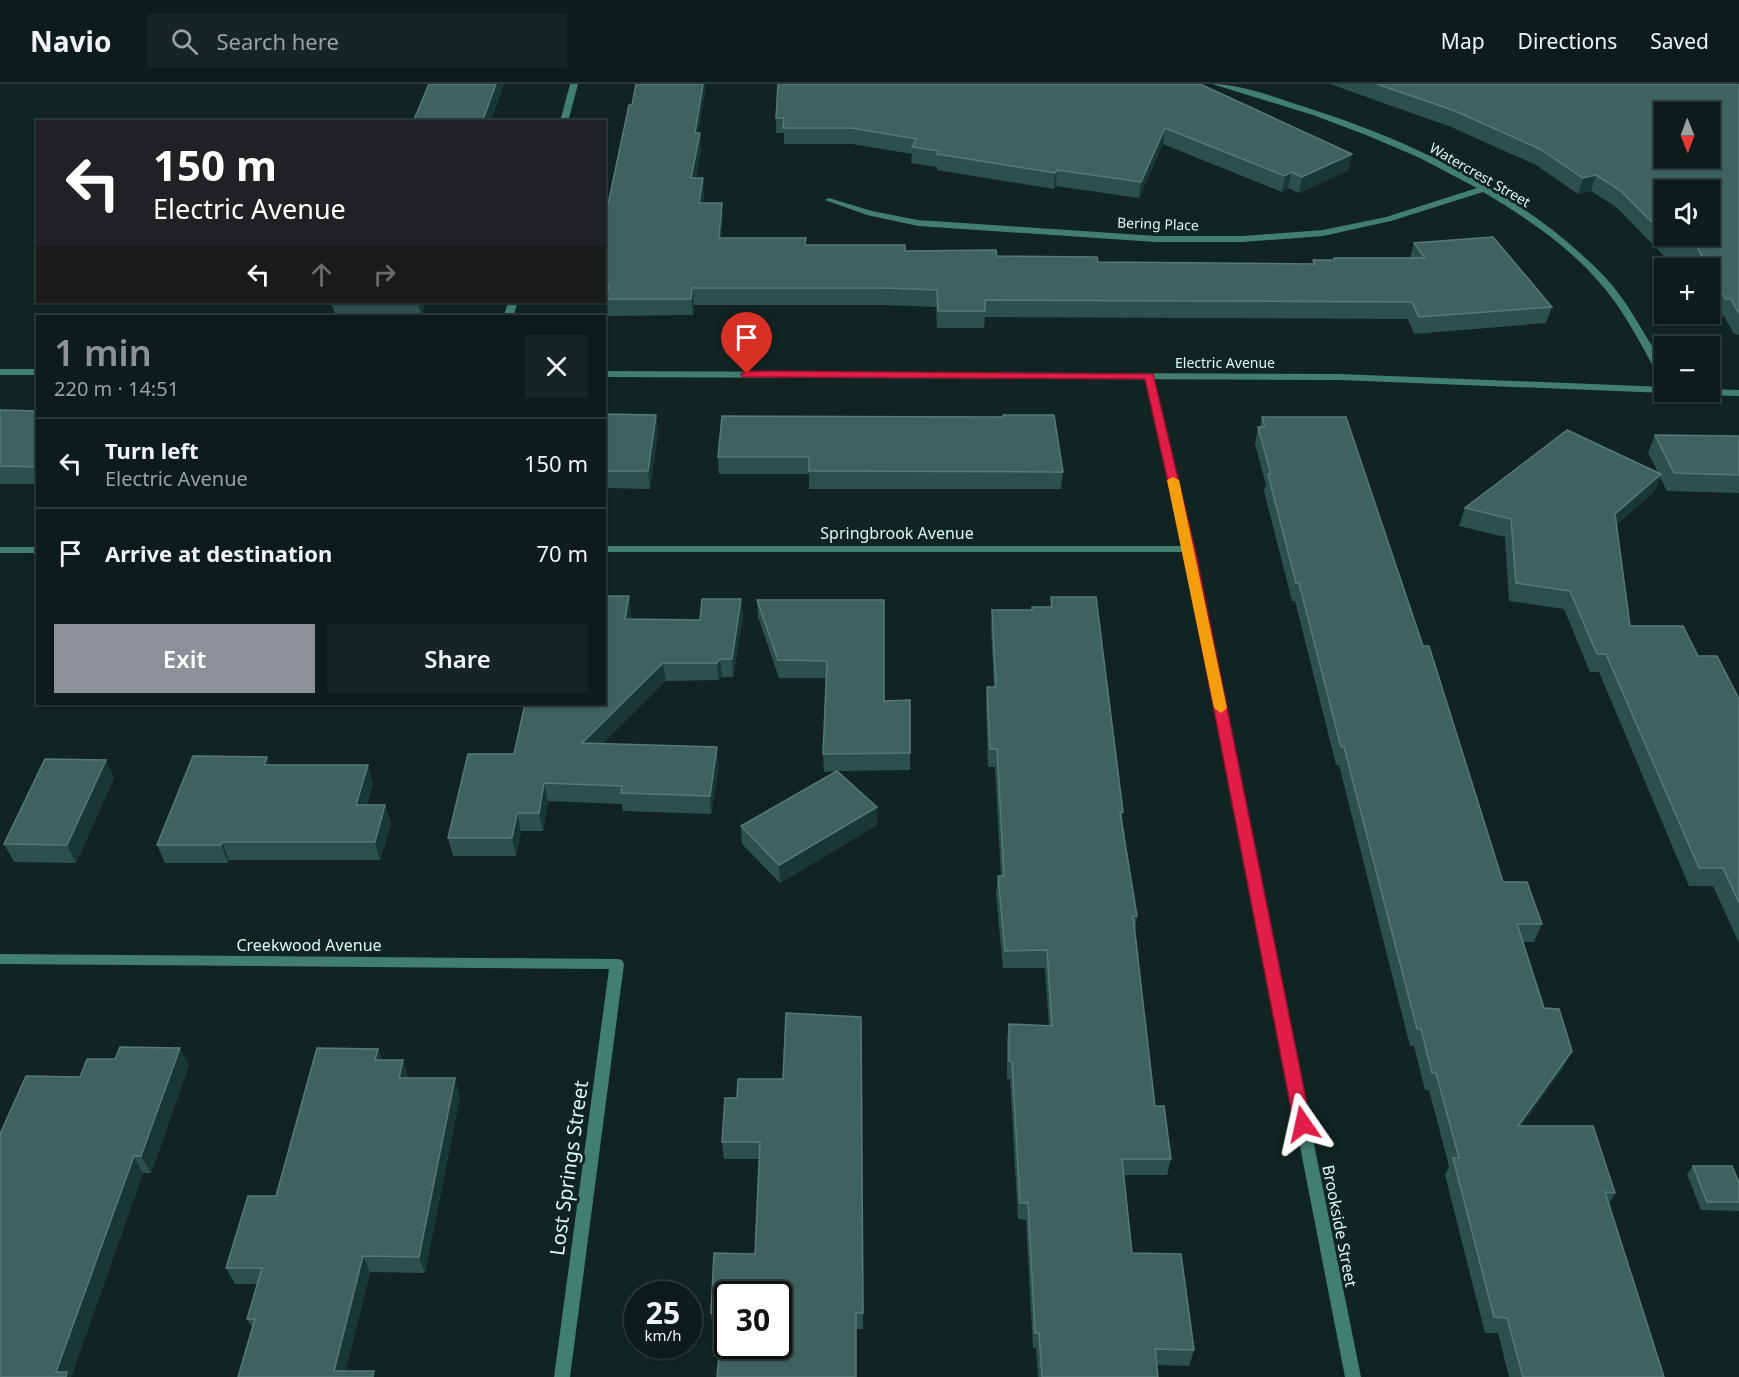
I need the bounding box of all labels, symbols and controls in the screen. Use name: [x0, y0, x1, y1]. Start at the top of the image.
search box: [147, 14, 567, 68]
text: Navio: [30, 22, 111, 60]
icon: search: [168, 25, 201, 58]
text: Search here: [216, 26, 339, 56]
text: Map: [1441, 27, 1485, 55]
text: Directions: [1518, 27, 1617, 55]
text: Saved: [1650, 27, 1709, 55]
north arrow: [1654, 102, 1720, 168]
map controls: [1654, 102, 1720, 402]
text: 150 m: [153, 136, 277, 193]
street label: Watercrest Street: [1426, 138, 1534, 211]
icon: left: [54, 144, 132, 222]
button: sound: [1654, 180, 1720, 246]
text: Electric Avenue: [153, 190, 346, 227]
street label: Bering Place: [1117, 213, 1199, 234]
icon: left: [242, 258, 275, 291]
icon: ahead: [305, 258, 338, 291]
icon: right: [368, 258, 401, 291]
button: +: [1654, 258, 1720, 324]
pin: [721, 312, 772, 374]
icon: arrive: [730, 321, 763, 354]
text: 1 min: [54, 328, 152, 377]
button: close: [525, 335, 588, 398]
button: −: [1654, 336, 1720, 402]
street label: Electric Avenue: [1175, 353, 1275, 372]
text: 220 m · 14:51: [54, 375, 179, 402]
text: Turn left: [105, 435, 199, 465]
icon: left: [54, 447, 87, 480]
text: 150 m: [524, 448, 588, 478]
text: Electric Avenue: [105, 465, 248, 492]
street label: Springbrook Avenue: [820, 522, 974, 544]
icon: arrive: [54, 537, 87, 570]
text: Arrive at destination: [105, 538, 332, 568]
text: 70 m: [537, 538, 588, 568]
button: Exit: [54, 624, 315, 693]
button: Share: [327, 624, 588, 693]
street label: Creekwood Avenue: [236, 934, 382, 956]
street label: Lost Springs Street: [543, 1079, 594, 1257]
position arrow: [1271, 1092, 1335, 1156]
street label: Brookside Street: [1317, 1163, 1363, 1289]
speed limit sign: 30: [714, 1281, 792, 1359]
text: 25: [646, 1292, 680, 1333]
text: km/h: [645, 1325, 681, 1345]

